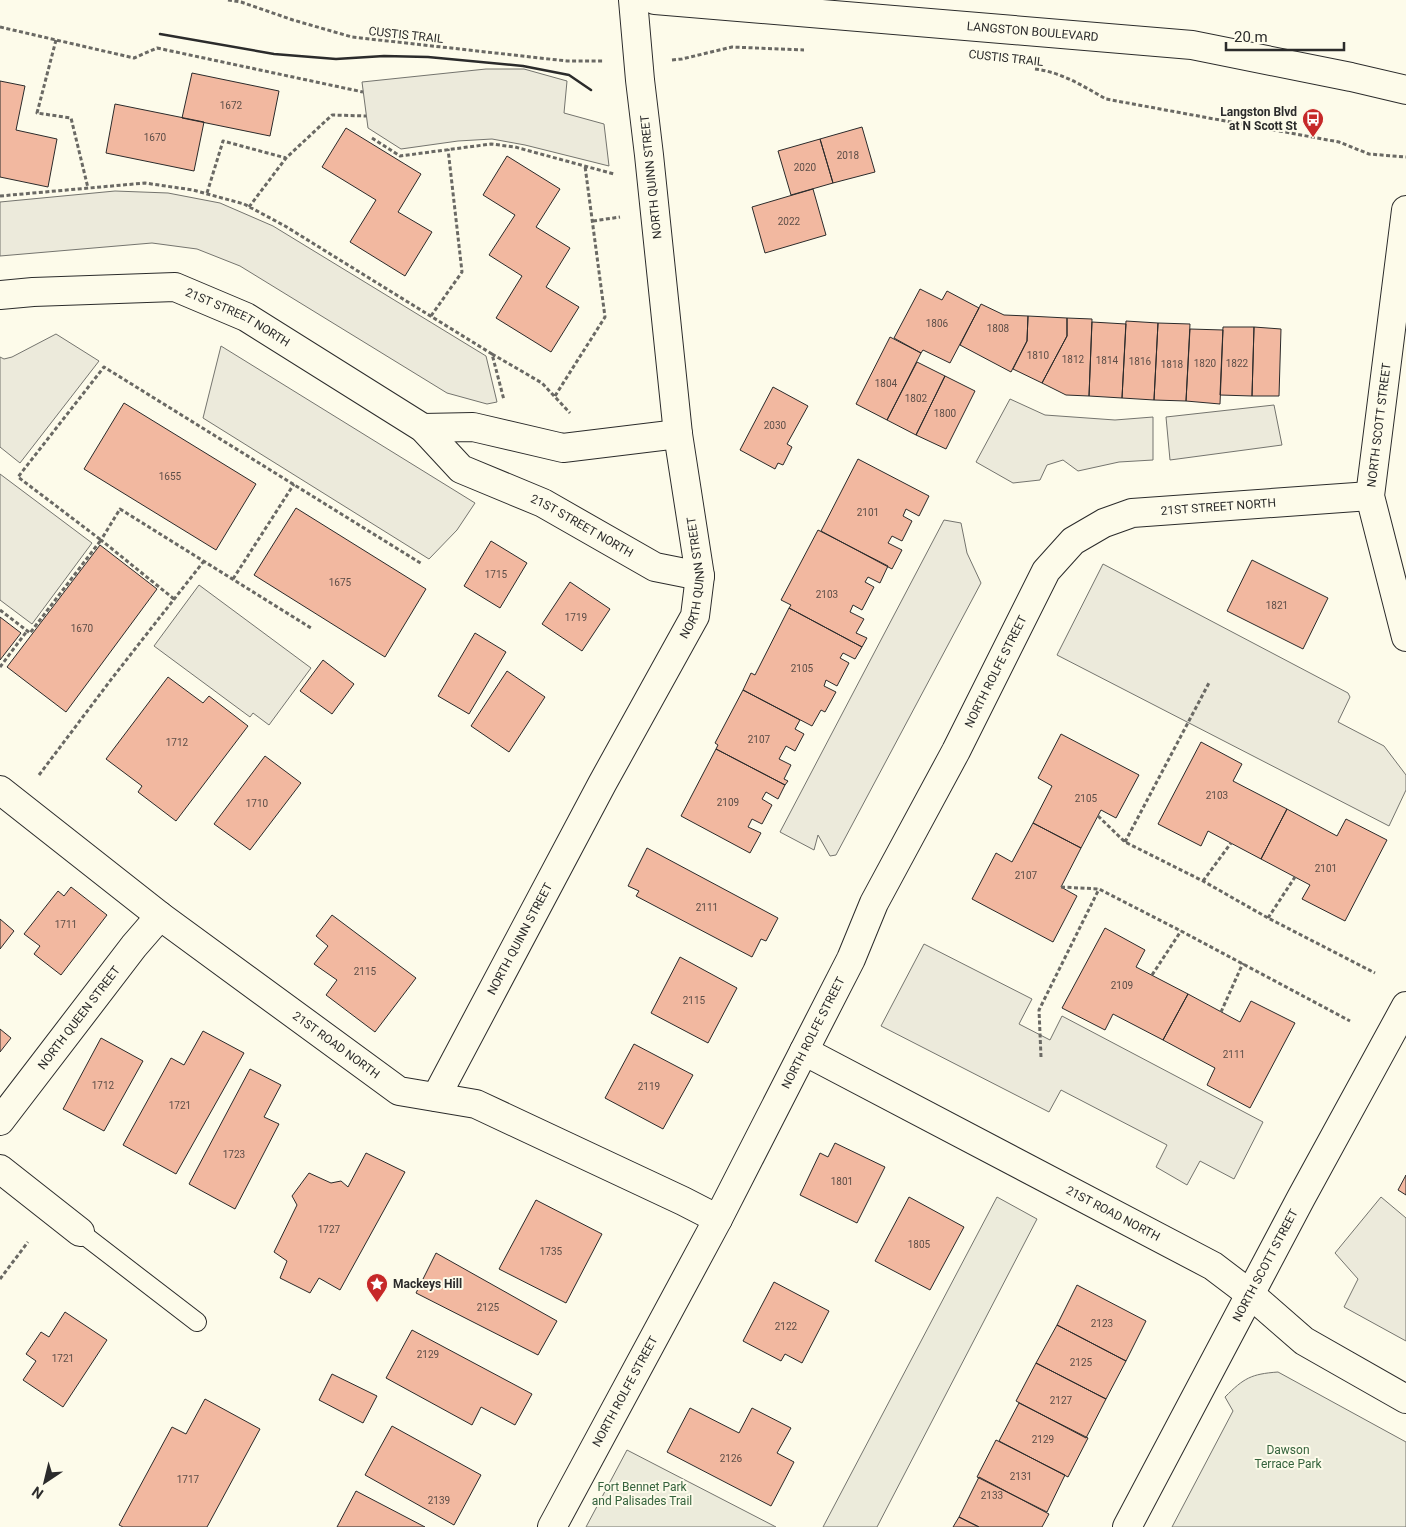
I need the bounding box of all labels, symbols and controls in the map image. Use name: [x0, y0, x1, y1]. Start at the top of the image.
street label: LANGSTON BOULEVARD: [966, 19, 1099, 44]
scale bar: [1226, 20, 1344, 52]
street label: CUSTIS TRAIL: [368, 24, 445, 46]
text: 20 m: [1234, 28, 1268, 46]
street label: CUSTIS TRAIL: [968, 47, 1045, 69]
house number: 1672: [220, 100, 243, 111]
place label: Langston Blvd at N Scott St: [1220, 105, 1297, 133]
bus stop icon: Langston Blvd at N Scott St: [1301, 107, 1325, 138]
street label: NORTH QUINN STREET: [638, 114, 664, 240]
house number: 1670: [144, 132, 167, 143]
house number: 2018: [837, 150, 860, 161]
house number: 2020: [794, 162, 817, 173]
house number: 2022: [778, 216, 801, 227]
street label: 21ST STREET NORTH: [183, 285, 292, 350]
house number: 1806: [926, 318, 949, 329]
house number: 1808: [987, 323, 1010, 334]
house number: 1810: [1027, 350, 1050, 361]
house number: 1812: [1062, 354, 1085, 365]
house number: 1814: [1096, 355, 1119, 366]
house number: 1816: [1129, 356, 1152, 367]
house number: 1820: [1194, 358, 1217, 369]
house number: 1822: [1226, 358, 1249, 369]
house number: 1818: [1161, 359, 1184, 370]
street label: NORTH SCOTT STREET: [1364, 362, 1394, 488]
house number: 1804: [875, 378, 898, 389]
house number: 1802: [905, 393, 928, 404]
house number: 1800: [934, 408, 957, 419]
house number: 2030: [764, 420, 787, 431]
house number: 1655: [159, 471, 182, 482]
street label: 21ST STREET NORTH: [529, 492, 636, 560]
street label: 21ST STREET NORTH: [1160, 496, 1276, 518]
house number: 2101: [857, 507, 879, 518]
street label: NORTH QUINN STREET: [677, 516, 707, 641]
house number: 1715: [485, 569, 508, 580]
house number: 1675: [329, 577, 352, 588]
house number: 2103: [816, 589, 838, 600]
house number: 1821: [1266, 600, 1288, 611]
house number: 1719: [565, 612, 587, 623]
street label: NORTH ROLFE STREET: [962, 613, 1030, 730]
house number: 1670: [71, 623, 94, 634]
house number: 2105: [791, 663, 814, 674]
house number: 2107: [748, 734, 771, 745]
house number: 1712: [166, 737, 189, 748]
house number: 2103: [1206, 790, 1228, 801]
house number: 2105: [1075, 793, 1098, 804]
house number: 2109: [717, 797, 739, 808]
house number: 1710: [246, 798, 269, 809]
house number: 2101: [1315, 863, 1337, 874]
house number: 2107: [1015, 870, 1038, 881]
street label: NORTH QUINN STREET: [485, 881, 555, 997]
house number: 2111: [696, 902, 718, 913]
house number: 1711: [55, 919, 77, 930]
street label: NORTH QUEEN STREET: [35, 963, 123, 1072]
house number: 2115: [354, 966, 377, 977]
street label: NORTH ROLFE STREET: [779, 975, 848, 1091]
house number: 2109: [1111, 980, 1133, 991]
house number: 2115: [683, 995, 706, 1006]
street label: 21ST ROAD NORTH: [290, 1009, 382, 1081]
house number: 2111: [1223, 1049, 1245, 1060]
house number: 1712: [92, 1080, 115, 1091]
house number: 2119: [638, 1081, 660, 1092]
house number: 1721: [169, 1100, 191, 1111]
house number: 1723: [223, 1149, 245, 1160]
house number: 1801: [831, 1176, 853, 1187]
street label: 21ST ROAD NORTH: [1064, 1183, 1162, 1244]
street label: NORTH SCOTT STREET: [1230, 1207, 1301, 1324]
house number: 1727: [318, 1224, 341, 1235]
house number: 1805: [908, 1239, 931, 1250]
house number: 1735: [540, 1246, 563, 1257]
place icon: Mackeys Hill: [365, 1272, 389, 1303]
place label: Mackeys Hill: [393, 1277, 462, 1291]
house number: 2125: [477, 1302, 500, 1313]
house number: 2123: [1091, 1318, 1113, 1329]
house number: 2122: [775, 1321, 798, 1332]
street label: NORTH ROLFE STREET: [590, 1334, 661, 1449]
house number: 2129: [417, 1349, 439, 1360]
house number: 1721: [52, 1353, 74, 1364]
house number: 2125: [1070, 1357, 1093, 1368]
house number: 2127: [1050, 1395, 1073, 1406]
house number: 2129: [1032, 1434, 1054, 1445]
park label: Dawson Terrace Park: [1254, 1443, 1323, 1471]
house number: 2126: [720, 1453, 743, 1464]
north arrow: [20, 1457, 70, 1507]
house number: 2131: [1010, 1471, 1032, 1482]
house number: 1717: [177, 1474, 200, 1485]
park label: Fort Bennet Park and Palisades Trail: [592, 1480, 692, 1508]
text: N: [29, 1483, 46, 1502]
house number: 2133: [981, 1490, 1003, 1501]
house number: 2139: [428, 1495, 450, 1506]

